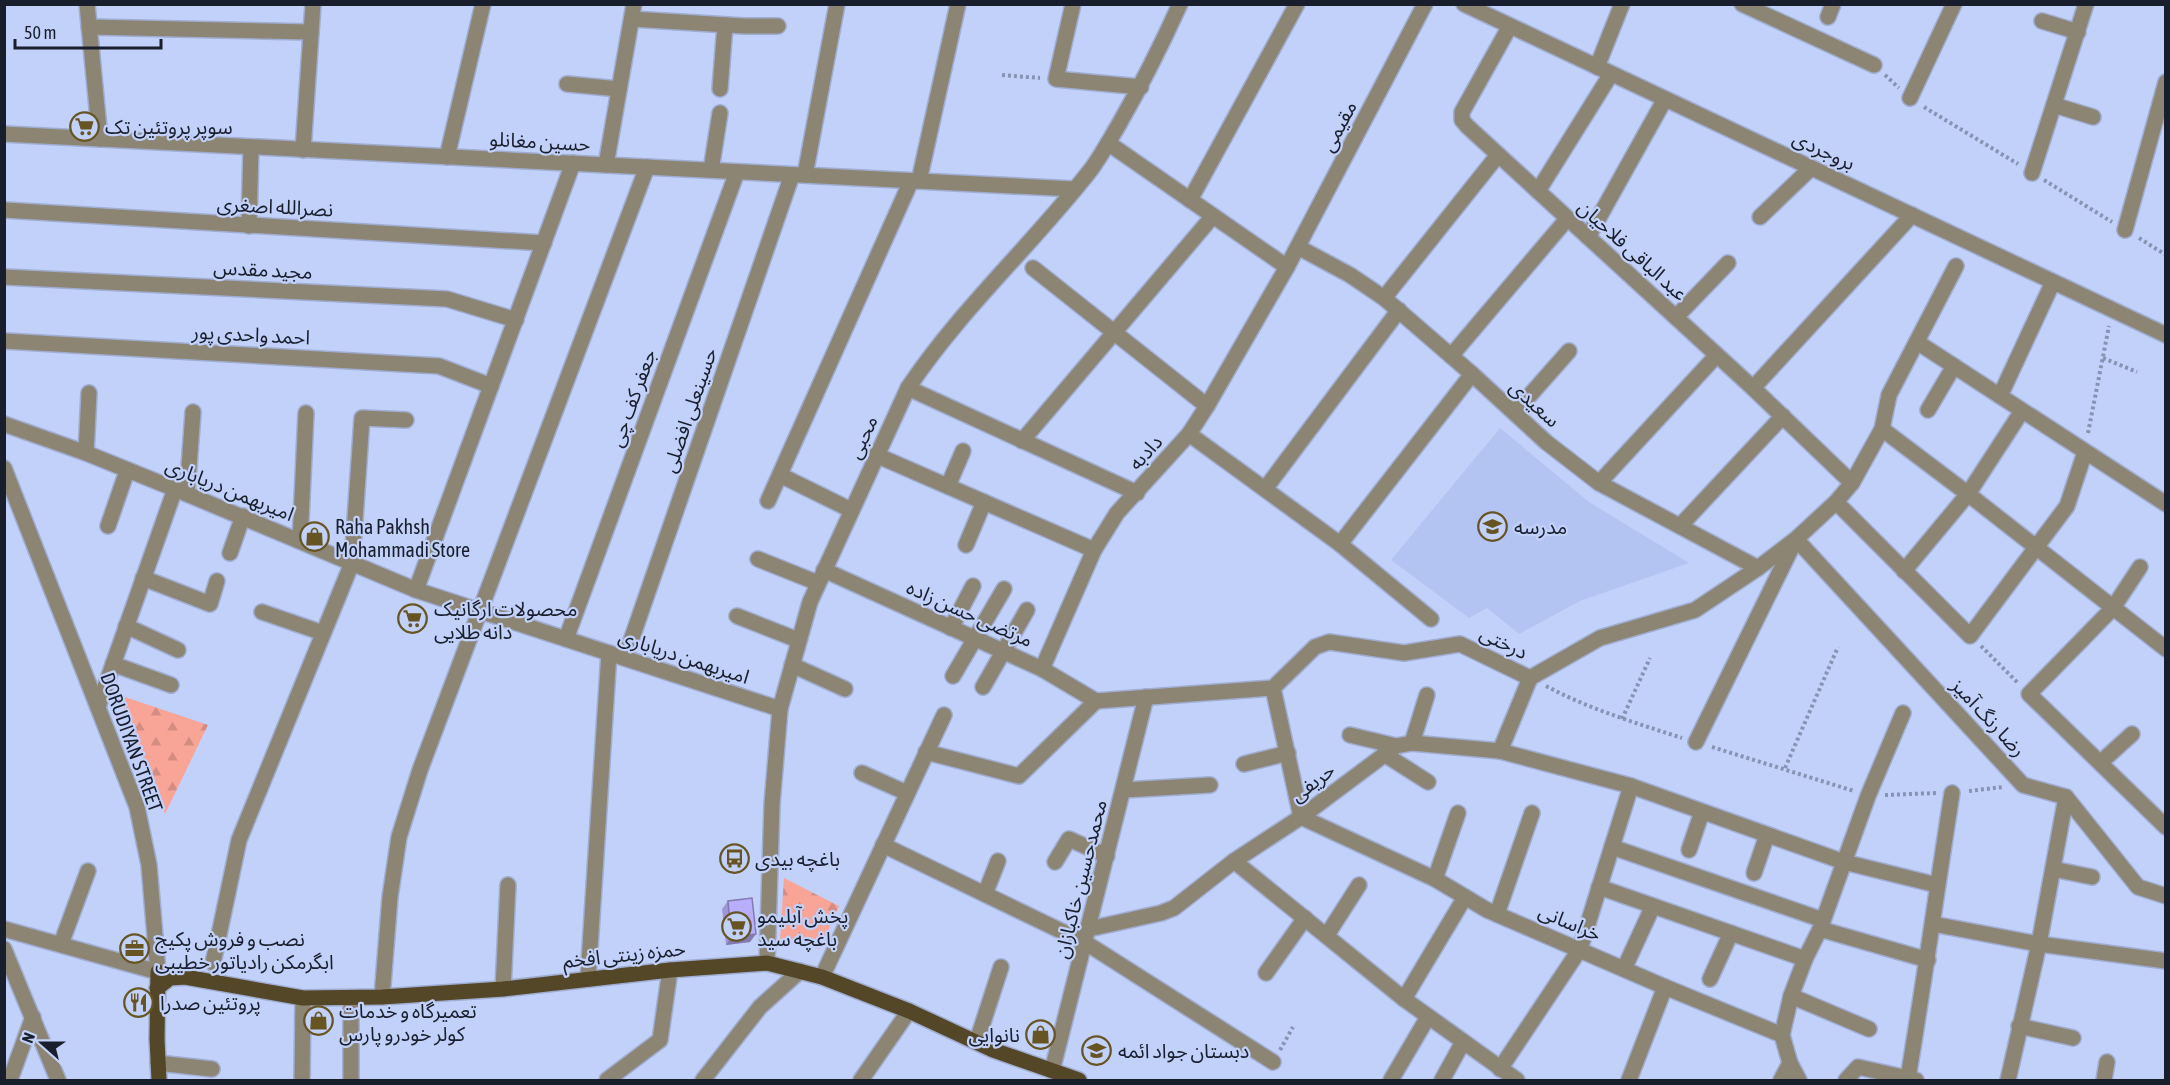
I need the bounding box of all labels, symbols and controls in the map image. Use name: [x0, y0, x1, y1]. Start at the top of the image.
scale bar: [15, 12, 160, 50]
text: 50 m: [24, 22, 56, 43]
street label: مقیمی: [1315, 97, 1362, 156]
supermarket icon: سوپر پروتئین تک: [68, 110, 100, 142]
place label: سوپر پروتئین تک: [105, 115, 233, 140]
street label: بروجردی: [1789, 126, 1859, 175]
street label: حسین مغانلو: [489, 127, 591, 156]
street label: نصرالله اصغری: [216, 191, 334, 222]
street label: عبد الباقی فلاحیان: [1573, 195, 1692, 306]
street label: مجید مقدس: [213, 255, 313, 284]
street label: احمد واحدی پور: [190, 319, 311, 351]
street label: حسینعلی افضلی: [657, 345, 722, 476]
street label: جعفر کف چی: [604, 346, 662, 451]
street label: سعیدی: [1505, 375, 1565, 432]
street label: محبی: [842, 412, 883, 463]
street label: دادبه: [1123, 430, 1167, 474]
street label: امیربهمن دریاباری: [162, 453, 297, 526]
school or university icon: مدرسه: [1477, 510, 1509, 542]
place label: Raha Pakhsh Mohammadi Store: [335, 515, 470, 561]
place label: مدرسه: [1514, 515, 1567, 539]
shop icon: Raha Pakhsh Mohammadi Store: [298, 521, 330, 553]
street label: مرتضی حسن زاده: [903, 575, 1037, 652]
place label: محصولات ارگانیک دانه طلایی: [434, 597, 578, 644]
supermarket icon: محصولات ارگانیک دانه طلایی: [397, 603, 429, 635]
street label: درختی: [1476, 621, 1532, 664]
street label: امیربهمن دریاباری: [615, 624, 752, 689]
street label: DORUDIYAN STREET: [96, 669, 168, 815]
street label: رضا رنگ آمیز: [1946, 672, 2031, 761]
street label: حریفی: [1285, 758, 1339, 807]
street label: محمدحسین خاکبازان: [1049, 797, 1112, 961]
bus stop icon: باغچه بیدی: [718, 842, 750, 874]
place label: باغچه بیدی: [755, 847, 840, 872]
street label: خراسانی: [1535, 899, 1605, 946]
place label: پخش آبلیمو باغچه سید: [757, 904, 848, 952]
supermarket icon: پخش آبلیمو باغچه سید: [720, 910, 752, 942]
place label: نصب و فروش پکیج ابگرمکن رادیاتور خطیبی: [155, 927, 334, 974]
office icon: نصب و فروش پکیج ابگرمکن رادیاتور خطیبی: [118, 933, 150, 965]
street label: حمزه زینتی افخم: [561, 936, 687, 976]
restaurant icon: پروتئین صدرا: [123, 986, 155, 1018]
place label: پروتئین صدرا: [160, 991, 261, 1016]
place label: تعمیرگاه و خدمات کولر خودرو پارس: [339, 999, 477, 1047]
shop icon: تعمیرگاه و خدمات کولر خودرو پارس: [302, 1005, 334, 1037]
north arrow: [12, 1013, 72, 1073]
shop icon: نانوایی: [1025, 1018, 1057, 1050]
place label: نانوایی: [969, 1023, 1020, 1047]
text: N: [18, 1030, 38, 1045]
school or university icon: دبستان جواد ائمه: [1081, 1034, 1113, 1066]
place label: دبستان جواد ائمه: [1118, 1039, 1249, 1063]

